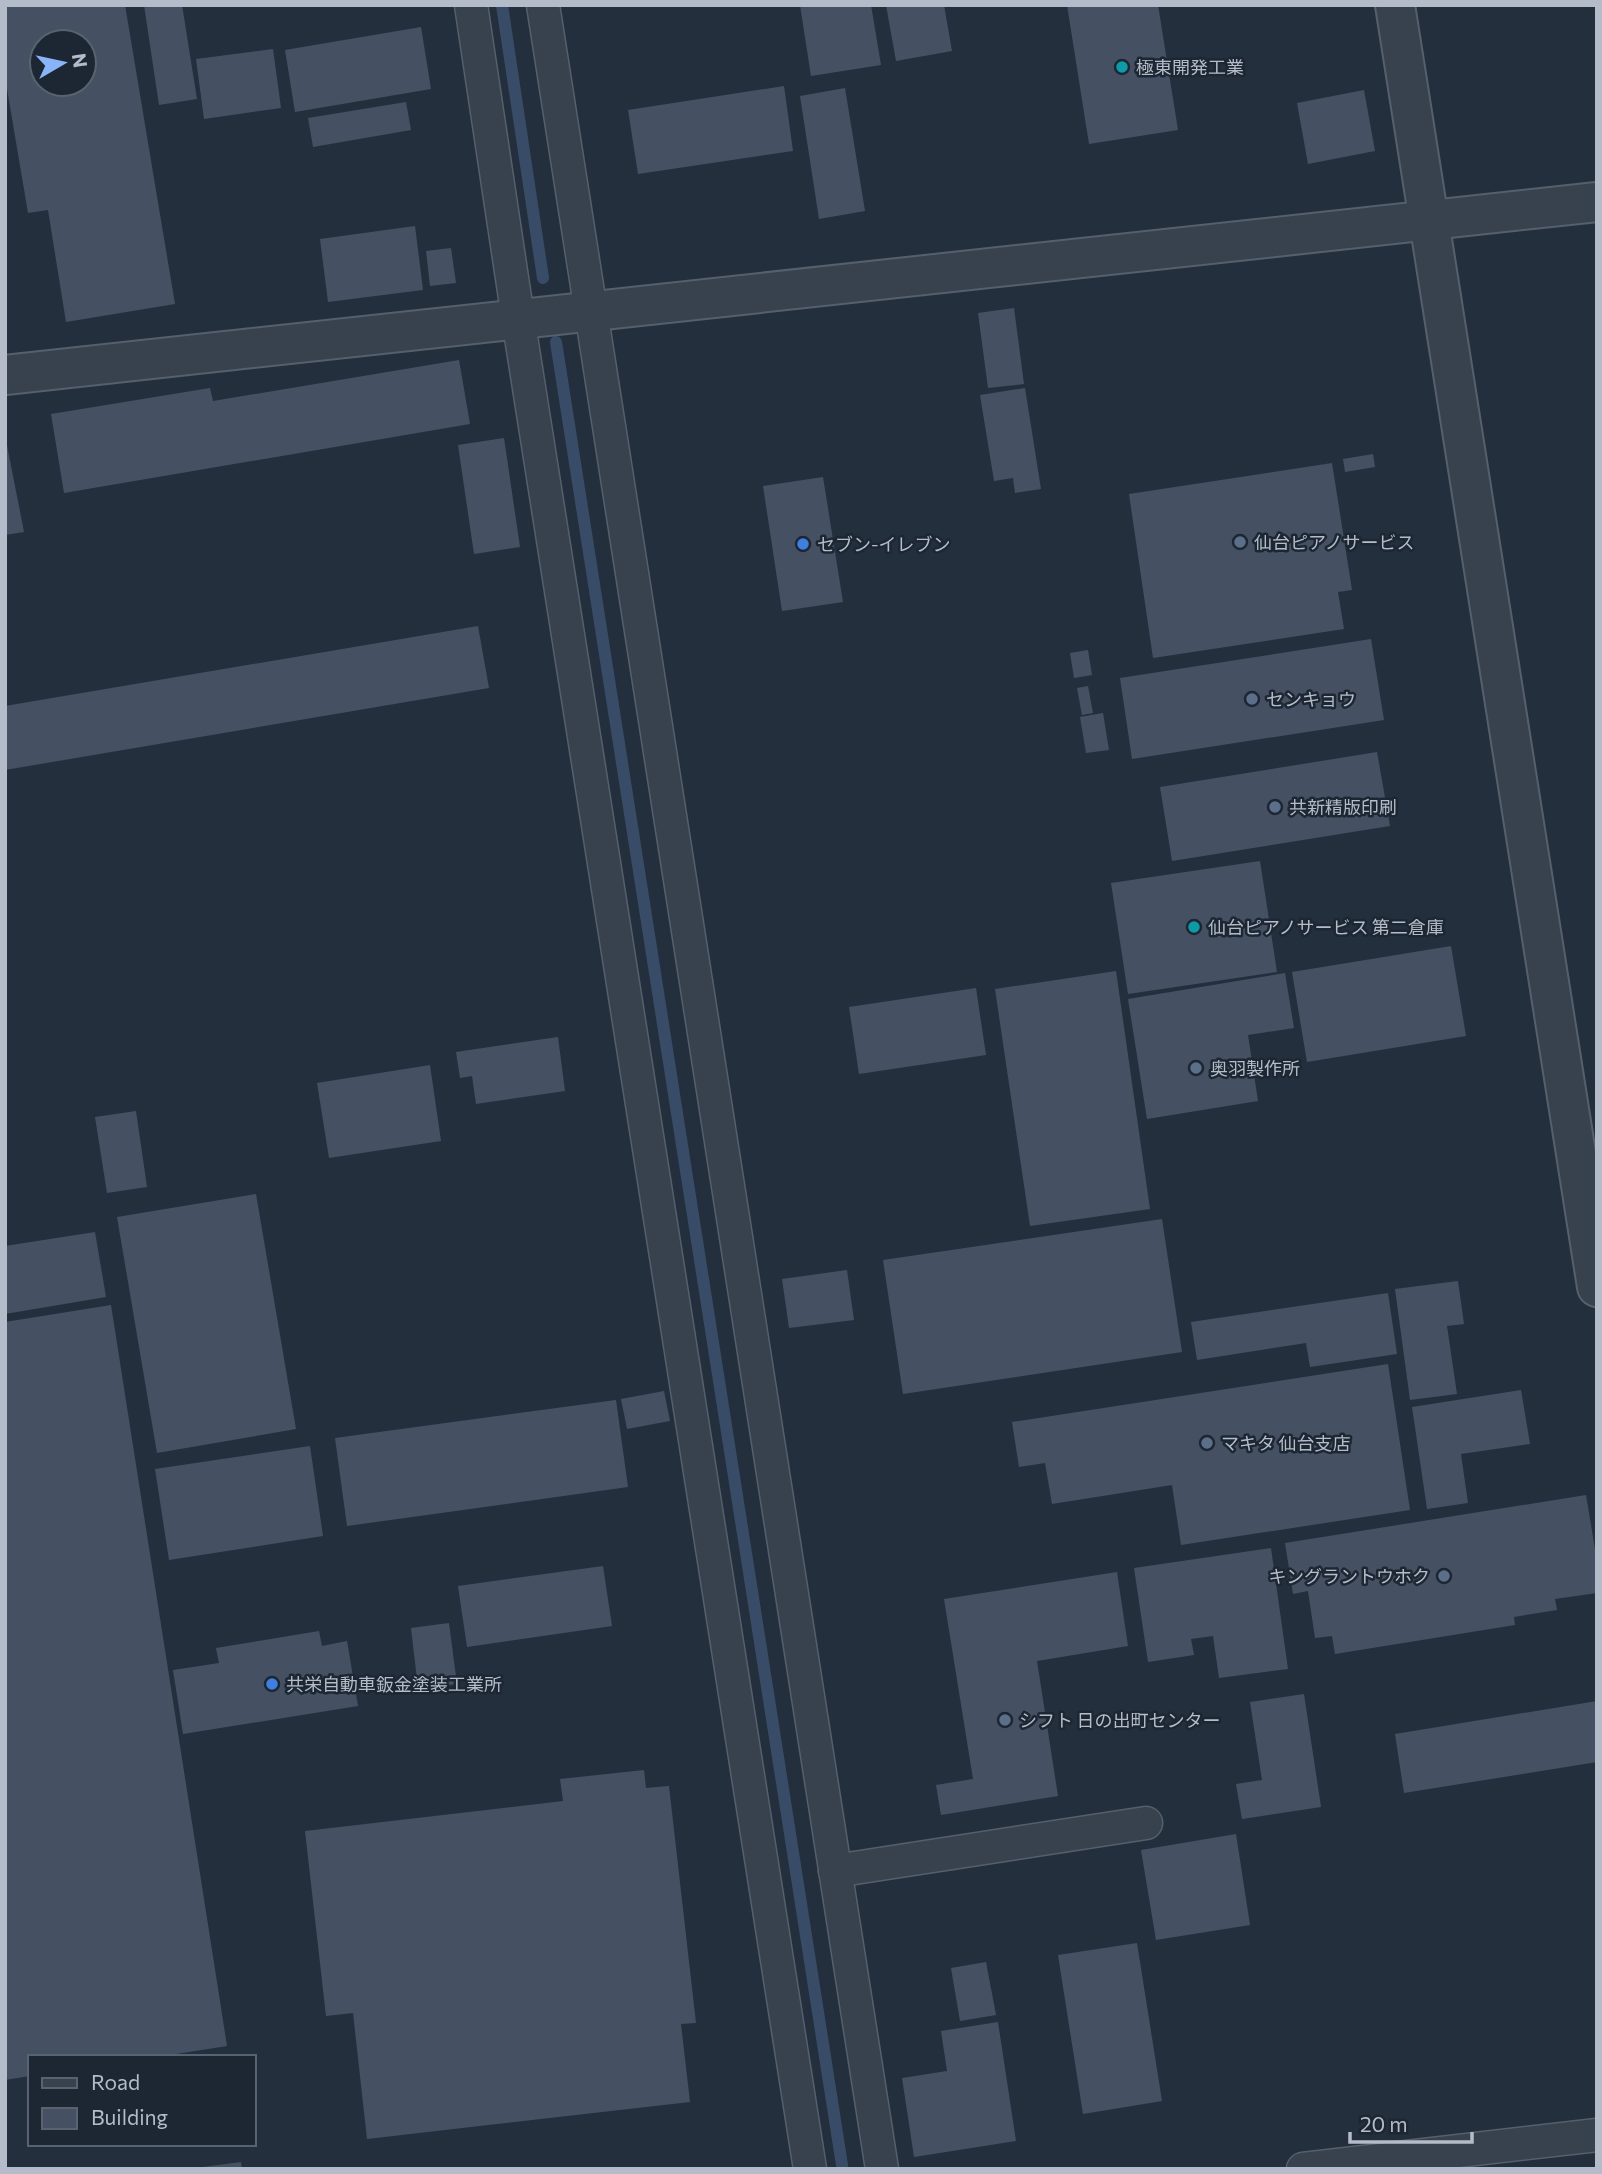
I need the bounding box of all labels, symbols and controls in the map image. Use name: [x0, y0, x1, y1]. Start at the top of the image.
north arrow: [28, 28, 98, 98]
text: N: [68, 51, 93, 69]
place label: 極東開発工業: [1136, 56, 1244, 78]
marker: 極東開発工業: [1114, 59, 1130, 75]
place label: 仙台ピアノサービス: [1254, 531, 1414, 553]
place label: セブン-イレブン: [817, 533, 951, 555]
marker: 仙台ピアノサービス: [1232, 534, 1248, 550]
marker: セブン-イレブン: [795, 536, 811, 552]
place label: センキョウ: [1266, 688, 1356, 710]
marker: センキョウ: [1244, 691, 1260, 707]
place label: 共新精版印刷: [1289, 796, 1397, 818]
marker: 共新精版印刷: [1267, 799, 1283, 815]
place label: 仙台ピアノサービス 第二倉庫: [1208, 916, 1444, 938]
marker: 仙台ピアノサービス 第二倉庫: [1186, 919, 1202, 935]
place label: 奥羽製作所: [1210, 1057, 1300, 1079]
marker: 奥羽製作所: [1188, 1060, 1204, 1076]
place label: マキタ 仙台支店: [1221, 1432, 1350, 1454]
marker: マキタ 仙台支店: [1199, 1435, 1215, 1451]
place label: キングラントウホク: [1269, 1565, 1430, 1587]
marker: キングラントウホク: [1436, 1568, 1452, 1584]
place label: 共栄自動車鈑金塗装工業所: [286, 1673, 502, 1695]
marker: 共栄自動車鈑金塗装工業所: [264, 1676, 280, 1692]
place label: シフト 日の出町センター: [1019, 1709, 1220, 1731]
marker: シフト 日の出町センター: [997, 1712, 1013, 1728]
legend: [28, 2055, 256, 2146]
text: Road: [91, 2069, 140, 2094]
scale bar: [1350, 2100, 1472, 2144]
text: Building: [91, 2104, 168, 2129]
text: 20 m: [1360, 2111, 1408, 2136]

